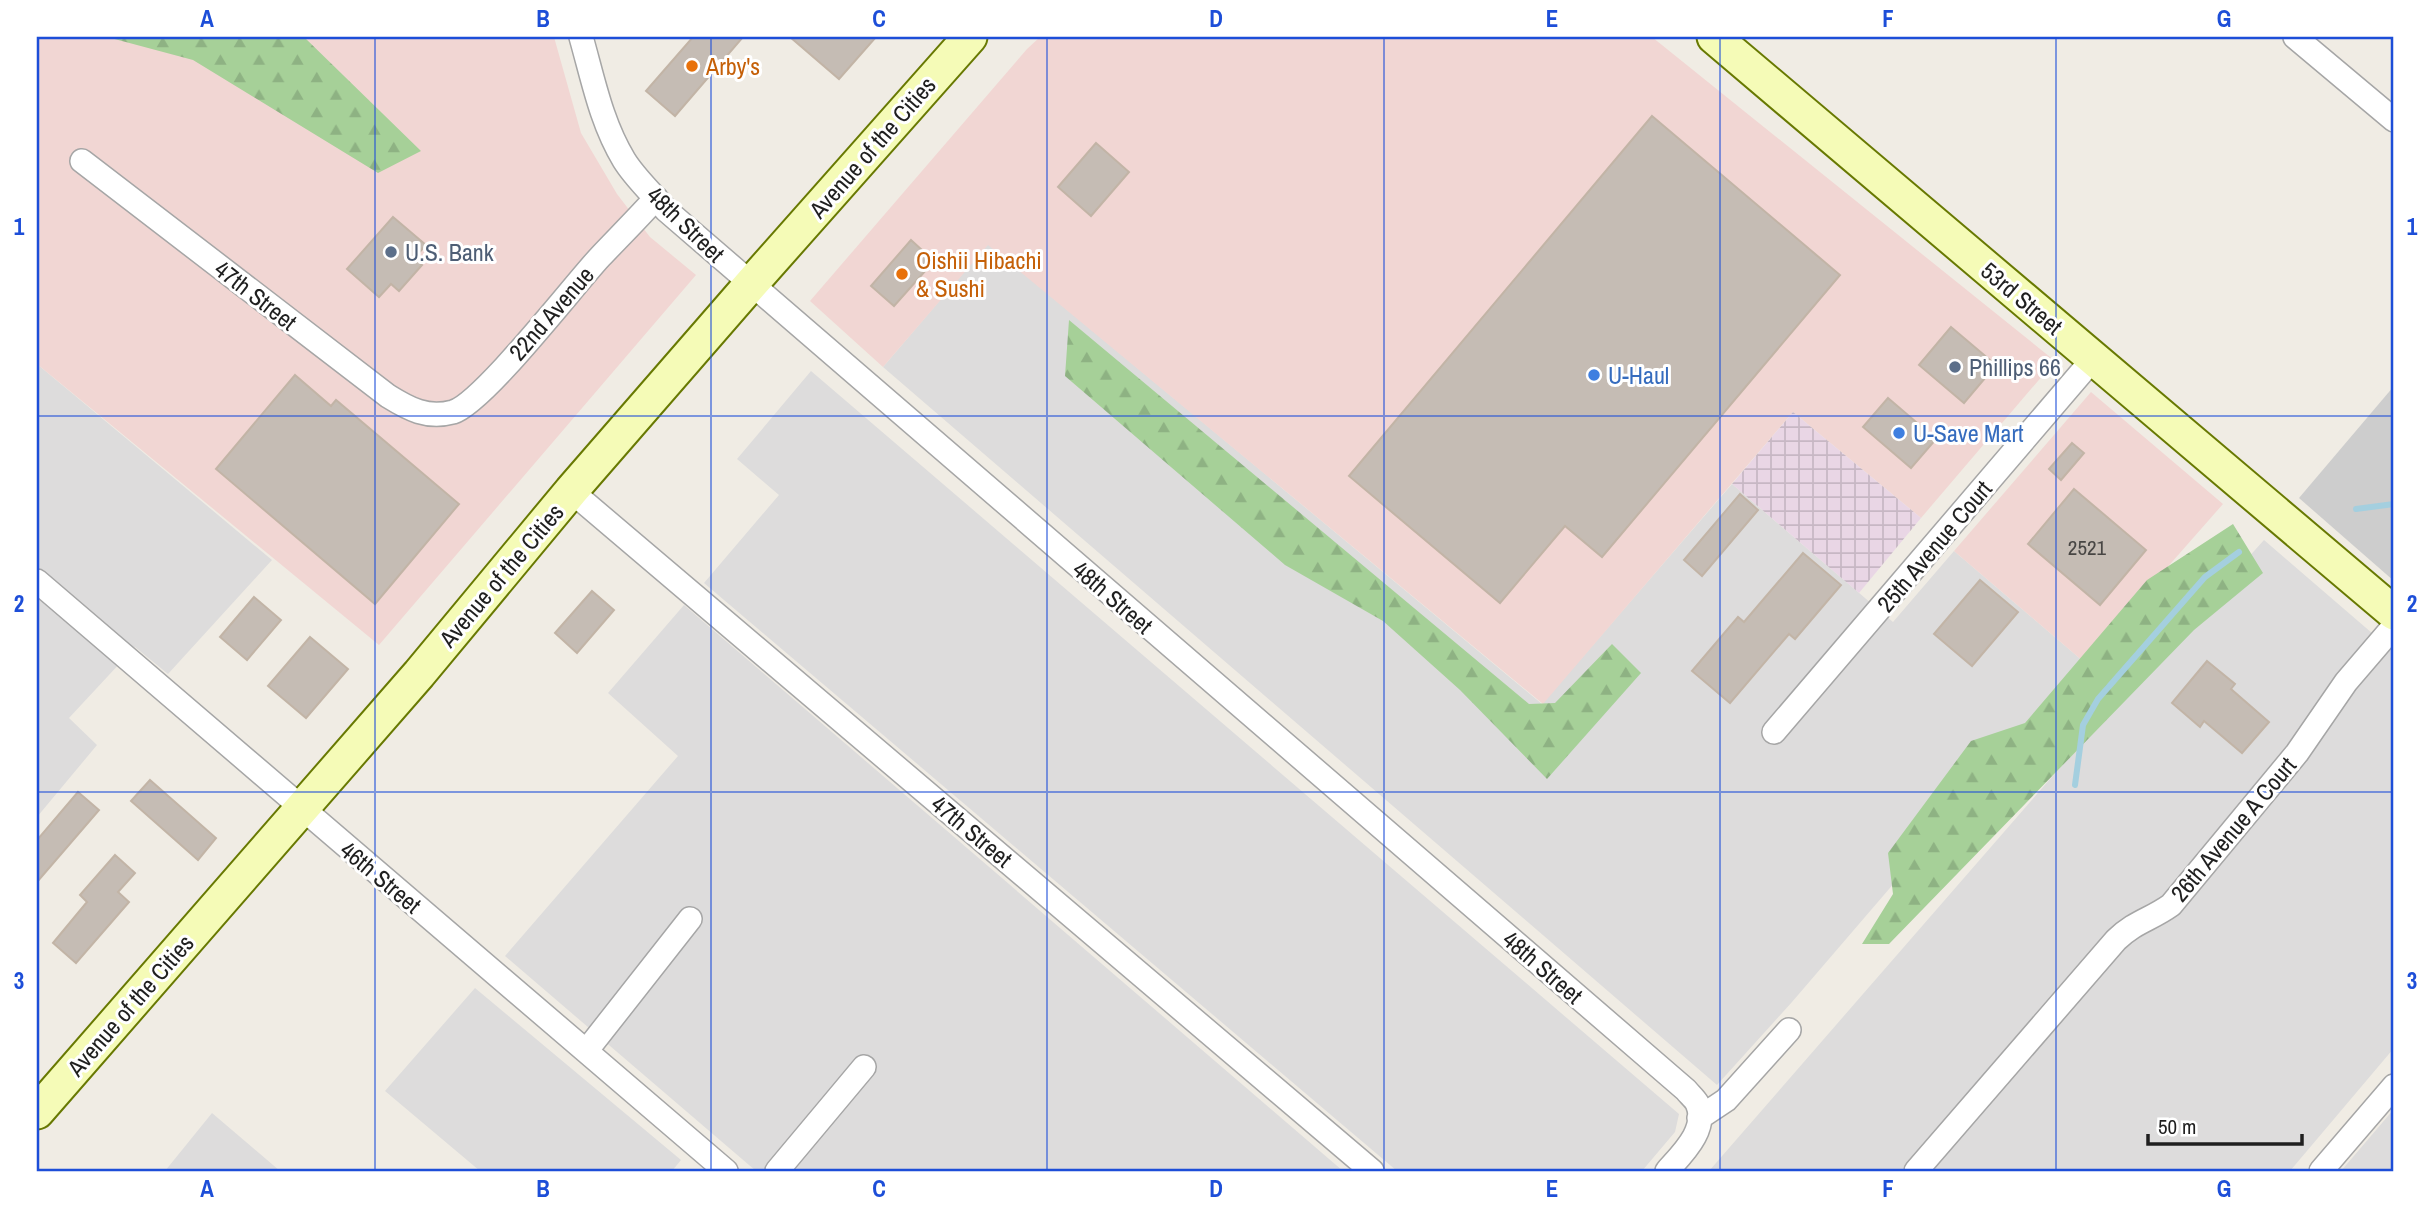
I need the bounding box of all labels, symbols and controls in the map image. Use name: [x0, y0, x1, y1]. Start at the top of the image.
text: A: [200, 3, 214, 34]
text: B: [536, 3, 550, 34]
text: C: [872, 3, 886, 34]
text: D: [1209, 3, 1223, 34]
text: E: [1546, 3, 1558, 34]
text: F: [1882, 3, 1894, 34]
text: G: [2217, 3, 2231, 34]
place label: Arby's: [705, 50, 760, 82]
marker: Arby's: [684, 58, 700, 74]
street label: Avenue of the Cities: [801, 69, 942, 225]
street label: 48th Street: [640, 179, 732, 269]
text: 1: [14, 211, 25, 242]
text: 1: [2407, 211, 2418, 242]
place label: U.S. Bank: [405, 236, 494, 268]
marker: U.S. Bank: [383, 244, 399, 260]
place label: Oishii Hibachi & Sushi: [916, 244, 1042, 304]
street label: 47th Street: [208, 253, 304, 338]
street label: 53rd Street: [1974, 254, 2070, 342]
street label: 22nd Avenue: [501, 259, 601, 367]
marker: Oishii Hibachi & Sushi: [894, 266, 910, 282]
place label: Phillips 66: [1969, 351, 2061, 383]
place label: U-Haul: [1608, 359, 1669, 391]
marker: Phillips 66: [1947, 359, 1963, 375]
marker: U-Haul: [1586, 367, 1602, 383]
place label: U-Save Mart: [1913, 417, 2024, 449]
marker: U-Save Mart: [1891, 425, 1907, 441]
street label: 25th Avenue Court: [1869, 473, 1999, 619]
street label: Avenue of the Cities: [431, 497, 570, 654]
house number: 2521: [2068, 533, 2107, 562]
street label: 48th Street: [1066, 553, 1160, 641]
text: 2: [14, 588, 24, 619]
text: 2: [2407, 588, 2417, 619]
street label: 26th Avenue A Court: [2163, 750, 2303, 908]
street label: 47th Street: [925, 788, 1020, 875]
street label: 46th Street: [334, 834, 429, 921]
street label: 48th Street: [1496, 923, 1590, 1011]
street label: Avenue of the Cities: [59, 927, 200, 1083]
text: 3: [14, 965, 24, 996]
text: 3: [2407, 965, 2417, 996]
scale bar: [2148, 1103, 2302, 1147]
text: 50 m: [2158, 1112, 2196, 1141]
text: A: [200, 1173, 214, 1204]
text: B: [536, 1173, 550, 1204]
text: C: [872, 1173, 886, 1204]
text: D: [1209, 1173, 1223, 1204]
text: E: [1546, 1173, 1558, 1204]
text: F: [1882, 1173, 1894, 1204]
text: G: [2217, 1173, 2231, 1204]

